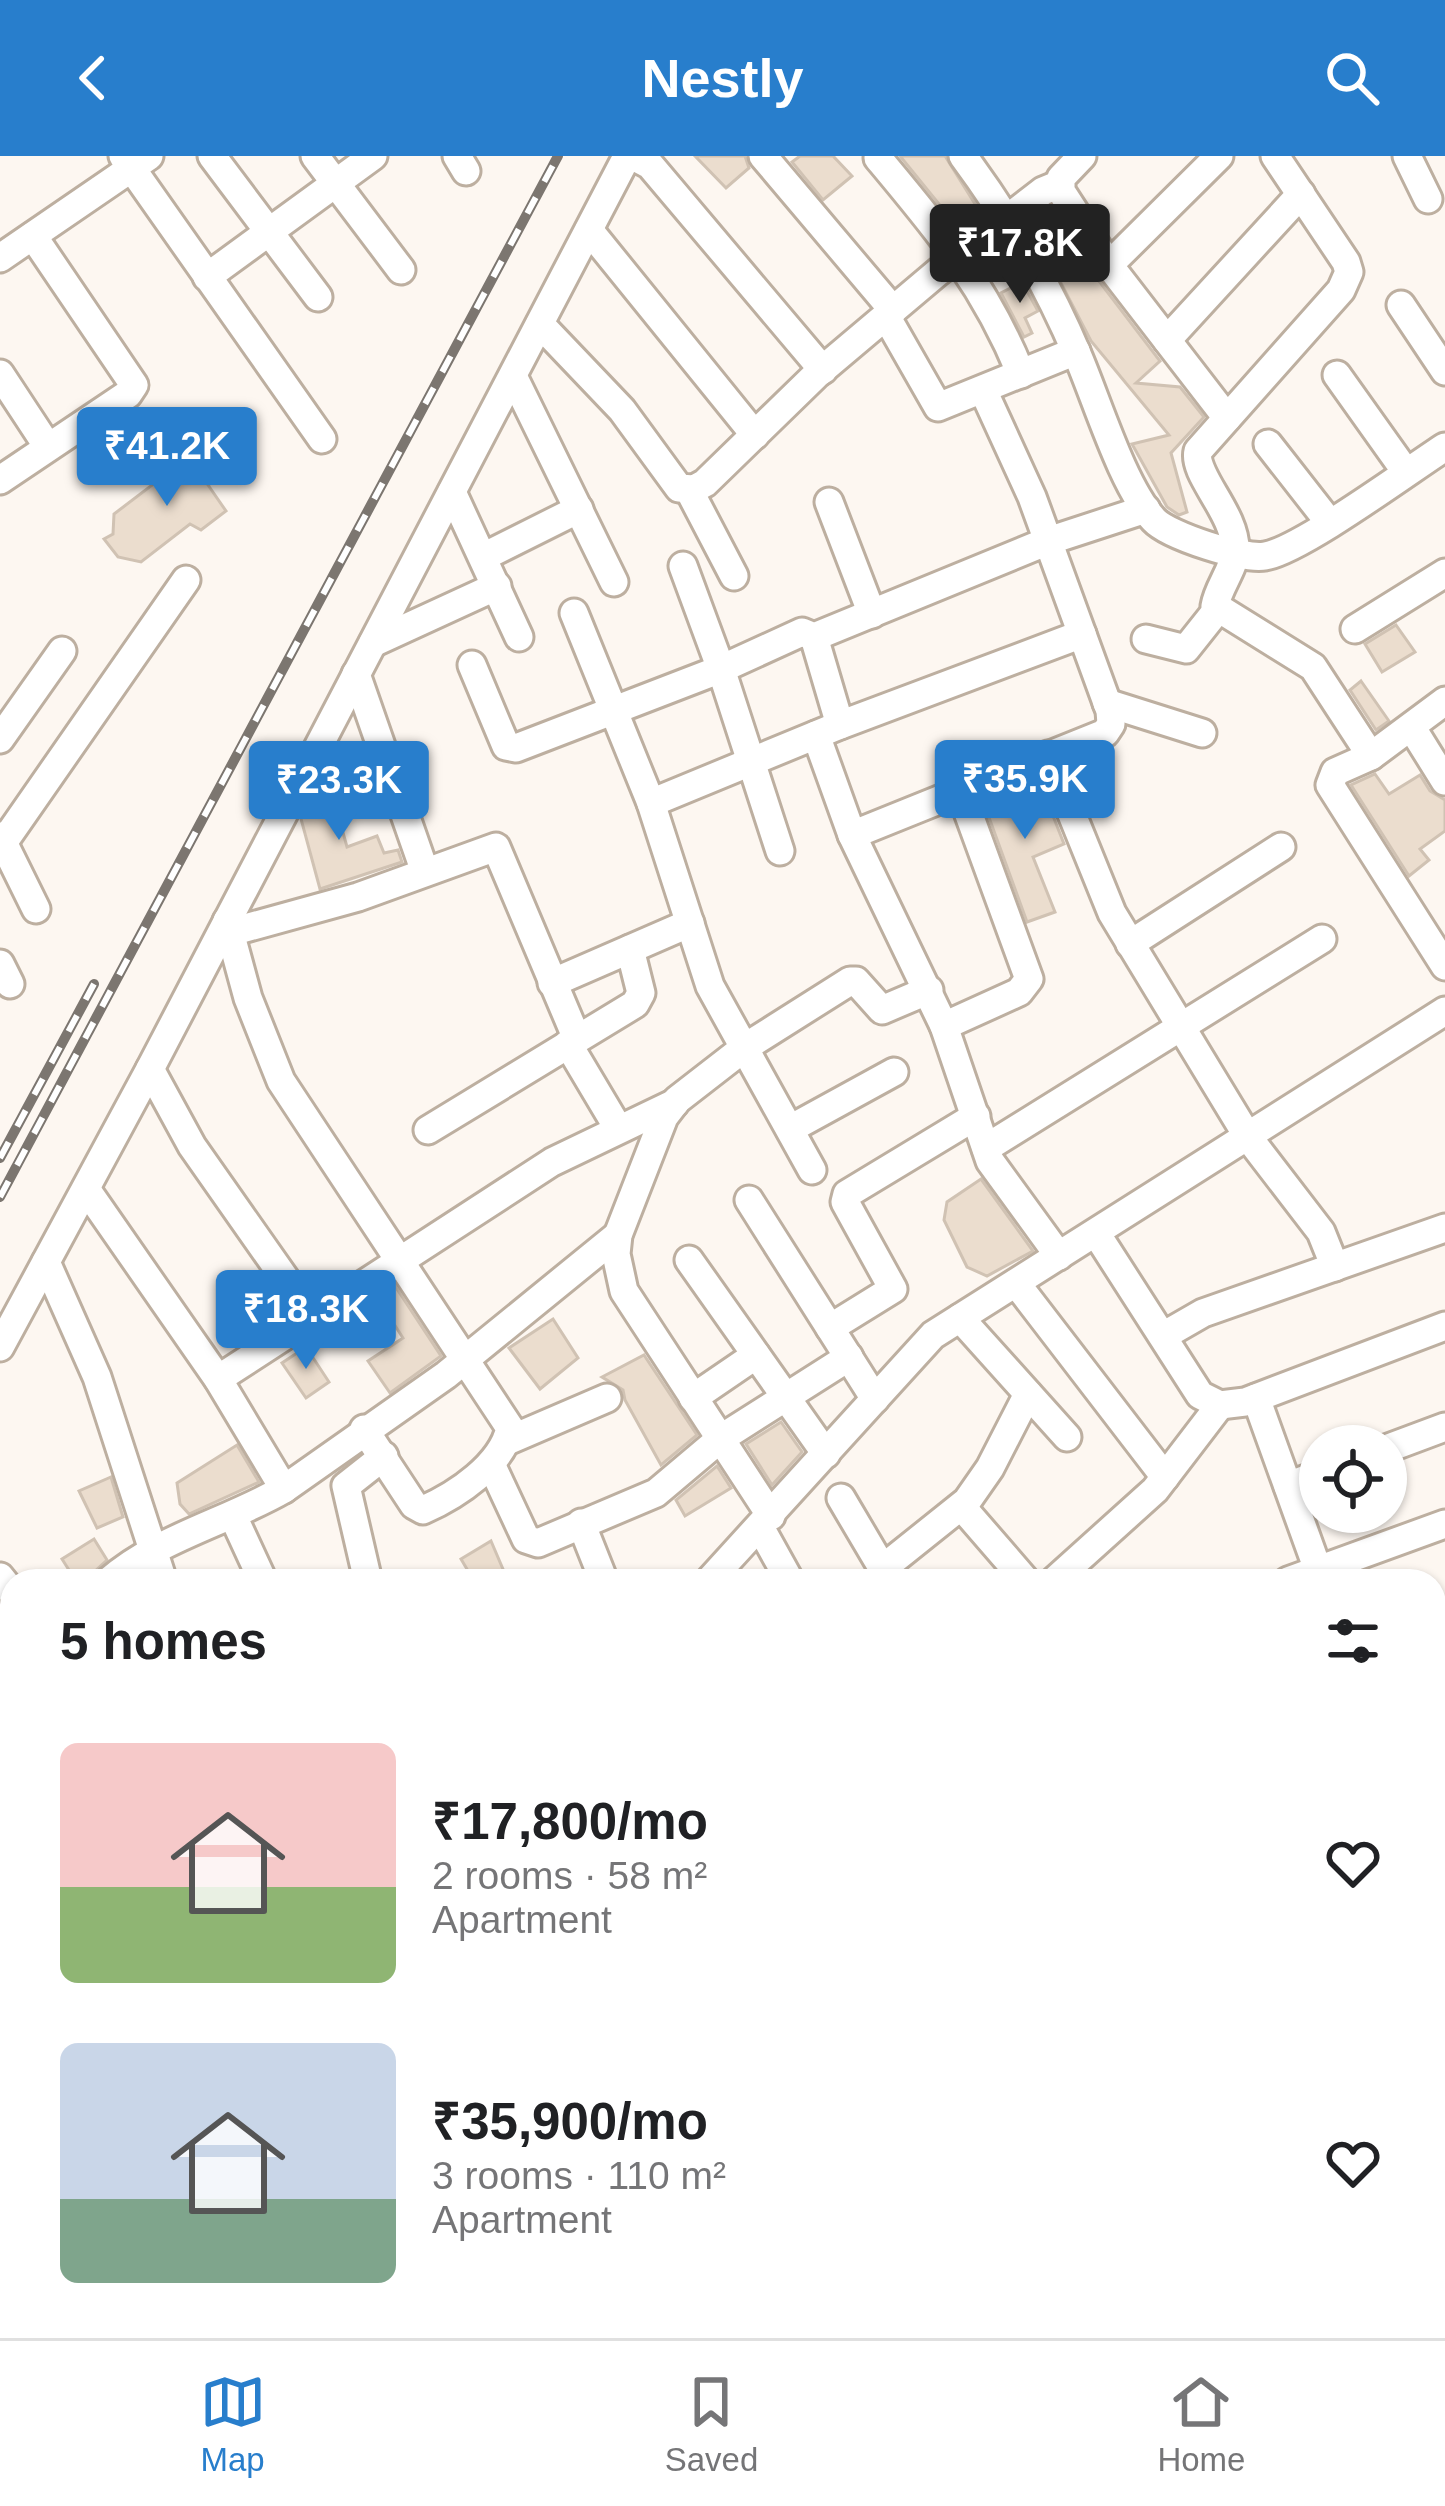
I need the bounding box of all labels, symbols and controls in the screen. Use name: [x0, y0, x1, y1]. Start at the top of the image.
icon: back: [60, 45, 126, 111]
icon: search: [1319, 45, 1385, 111]
text: Nestly: [641, 48, 804, 108]
pin: ₹17.8K: [922, 204, 1118, 306]
text: ₹17.8K: [957, 221, 1083, 264]
pin: ₹41.2K: [69, 407, 265, 509]
text: ₹41.2K: [104, 424, 230, 467]
pin: ₹35.9K: [927, 740, 1123, 842]
pin: ₹23.3K: [241, 741, 437, 843]
text: ₹35.9K: [962, 757, 1088, 800]
text: ₹23.3K: [276, 758, 402, 801]
pin: ₹18.3K: [208, 1270, 404, 1372]
text: ₹18.3K: [243, 1287, 369, 1330]
map controls: [1299, 1425, 1407, 1533]
button: locate: [1299, 1425, 1407, 1533]
icon: filters: [1320, 1608, 1386, 1674]
text: 5 homes: [60, 1613, 267, 1670]
icon: home: [156, 1791, 300, 1935]
text: ₹17,800/mo: [432, 1793, 708, 1850]
icon: heart: [1320, 1830, 1386, 1896]
text: 2 rooms · 58 m²: [432, 1854, 707, 1897]
text: Apartment: [432, 1898, 612, 1941]
icon: home: [156, 2091, 300, 2235]
text: ₹35,900/mo: [432, 2093, 708, 2150]
icon: heart: [1320, 2130, 1386, 2196]
text: 3 rooms · 110 m²: [432, 2154, 726, 2197]
text: Apartment: [432, 2198, 612, 2241]
tab: Map: [200, 2369, 266, 2479]
tab: Saved: [665, 2369, 758, 2479]
tab: Home: [1157, 2369, 1245, 2479]

